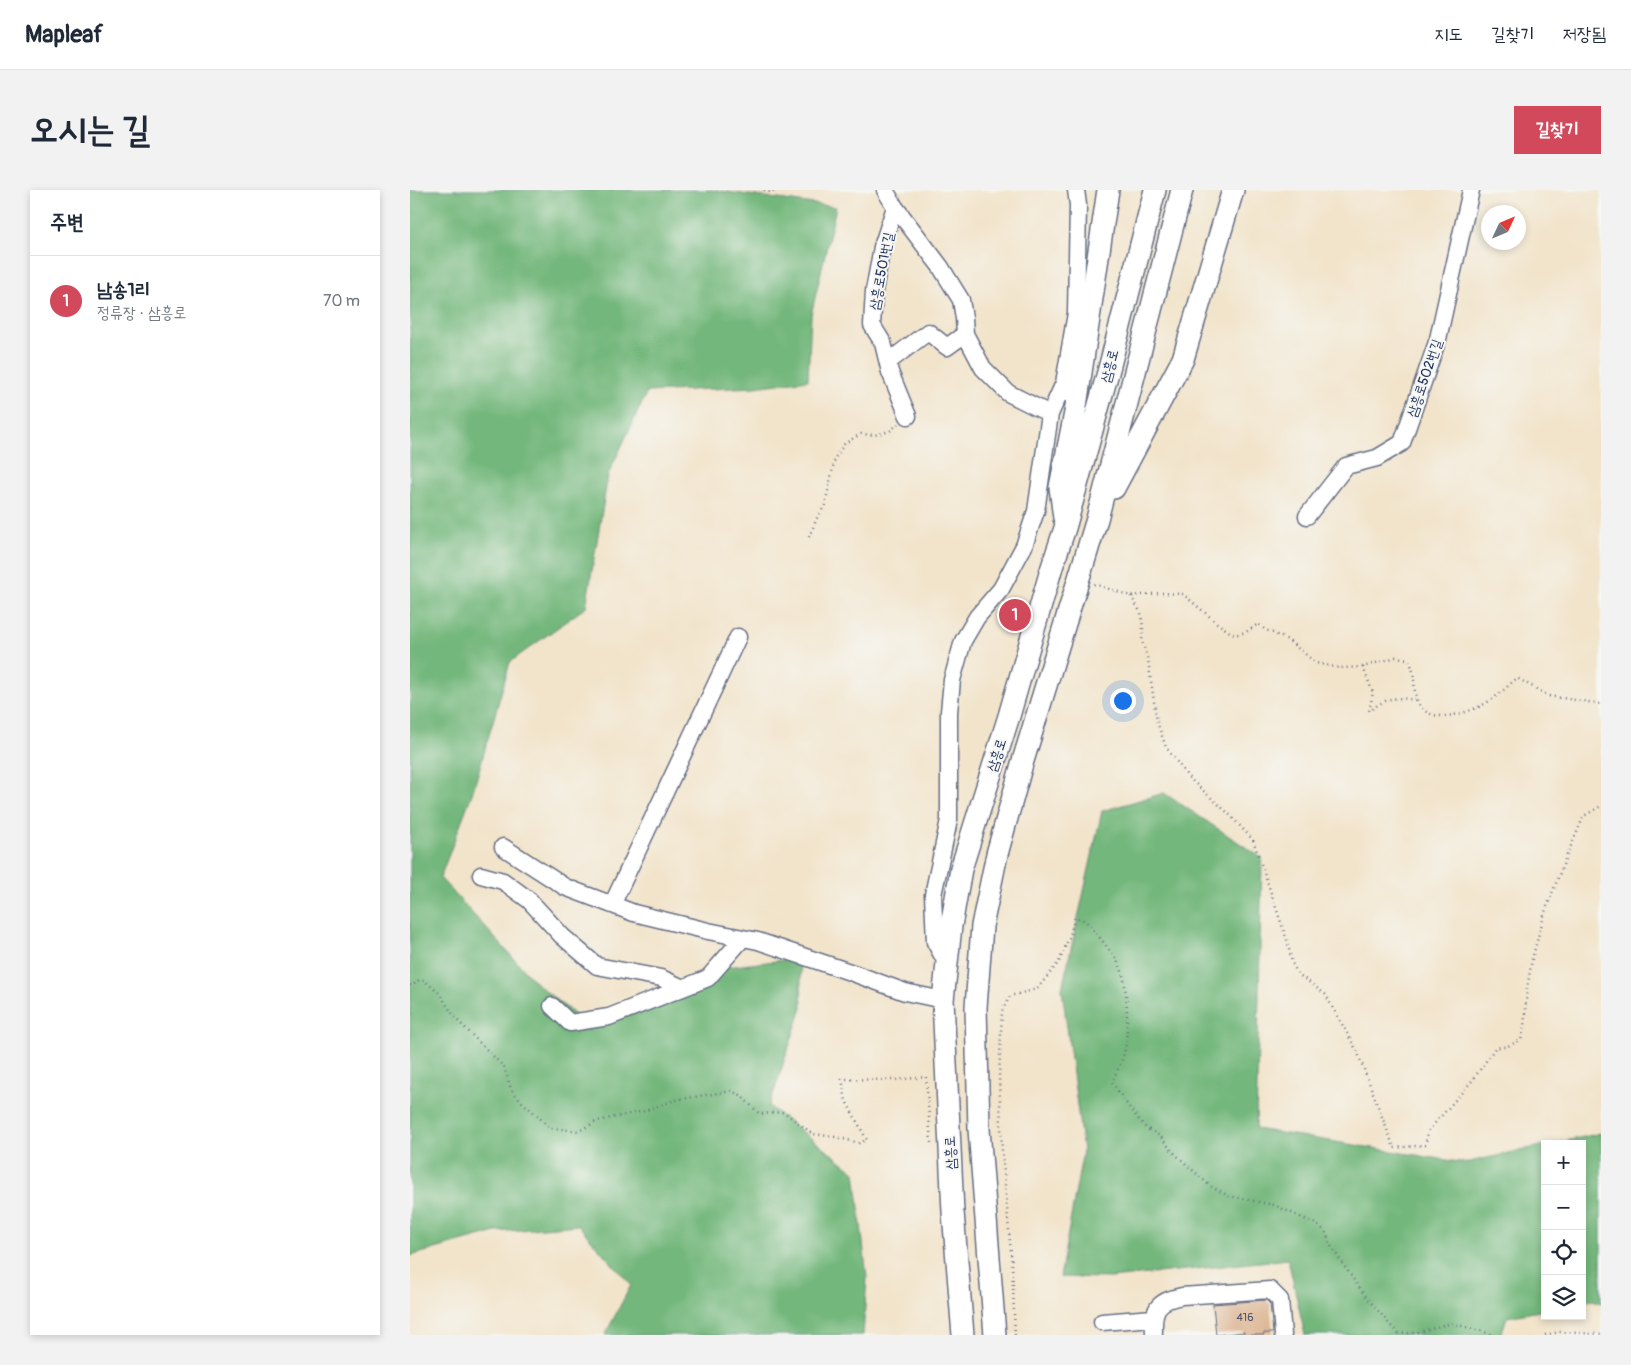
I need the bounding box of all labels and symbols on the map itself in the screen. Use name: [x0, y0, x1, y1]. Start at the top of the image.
north arrow: [1481, 205, 1526, 250]
street label: 삼흥로501번길: [866, 230, 898, 311]
street label: 삼흥로502번길: [1403, 336, 1446, 419]
street label: 삼흥로: [1097, 348, 1122, 385]
pin: 1: [999, 596, 1031, 634]
your location: [1110, 688, 1136, 714]
street label: 삼흥로: [983, 736, 1010, 774]
street label: 삼흥로: [941, 1136, 960, 1170]
house number: 416: [1236, 1311, 1254, 1324]

